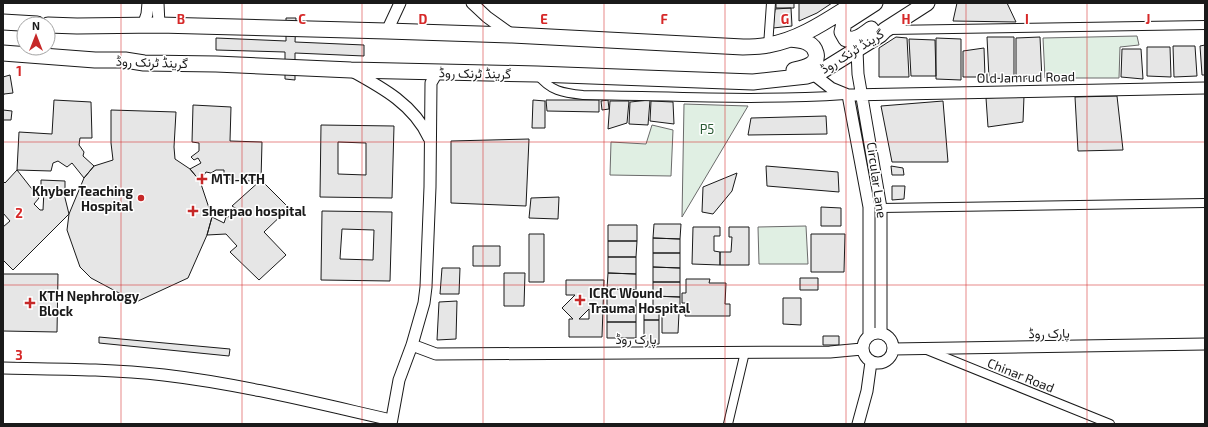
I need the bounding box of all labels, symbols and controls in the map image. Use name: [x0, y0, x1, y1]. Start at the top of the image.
text: B: [177, 11, 185, 27]
text: C: [298, 11, 306, 27]
text: D: [419, 11, 428, 27]
text: E: [540, 11, 548, 27]
text: F: [660, 11, 668, 27]
text: G: [781, 11, 789, 27]
text: H: [902, 11, 911, 27]
text: I: [1025, 11, 1029, 27]
text: J: [1146, 11, 1150, 27]
north arrow: [16, 16, 56, 56]
text: N: [32, 19, 40, 32]
street label: گرینڈ ٹرنک روڈ: [817, 25, 888, 78]
street label: گرینڈ ٹرنک روڈ: [116, 53, 189, 72]
text: 1: [16, 63, 22, 79]
street label: گرینڈ ٹرنک روڈ: [439, 64, 511, 83]
street label: Old Jamrud Road: [977, 68, 1075, 86]
park label: P5: [700, 121, 714, 137]
street label: Circular Lane: [864, 141, 890, 219]
place label: MTI-KTH: [211, 171, 265, 187]
marker: MTI-KTH: [196, 173, 208, 185]
place label: Khyber Teaching Hospital: [32, 183, 134, 214]
marker: Khyber Teaching Hospital: [136, 193, 146, 203]
place label: sherpao hospital: [202, 203, 307, 219]
text: 2: [15, 205, 23, 221]
marker: sherpao hospital: [187, 205, 199, 217]
place label: ICRC Wound Trauma Hospital: [589, 285, 691, 316]
place label: KTH Nephrology Block: [39, 288, 140, 319]
marker: ICRC Wound Trauma Hospital: [574, 294, 586, 306]
marker: KTH Nephrology Block: [24, 297, 36, 309]
street label: پارک روڈ: [1028, 325, 1070, 343]
street label: پارک روڈ: [615, 331, 657, 349]
text: 3: [15, 347, 23, 363]
street label: Chinar Road: [985, 354, 1057, 396]

